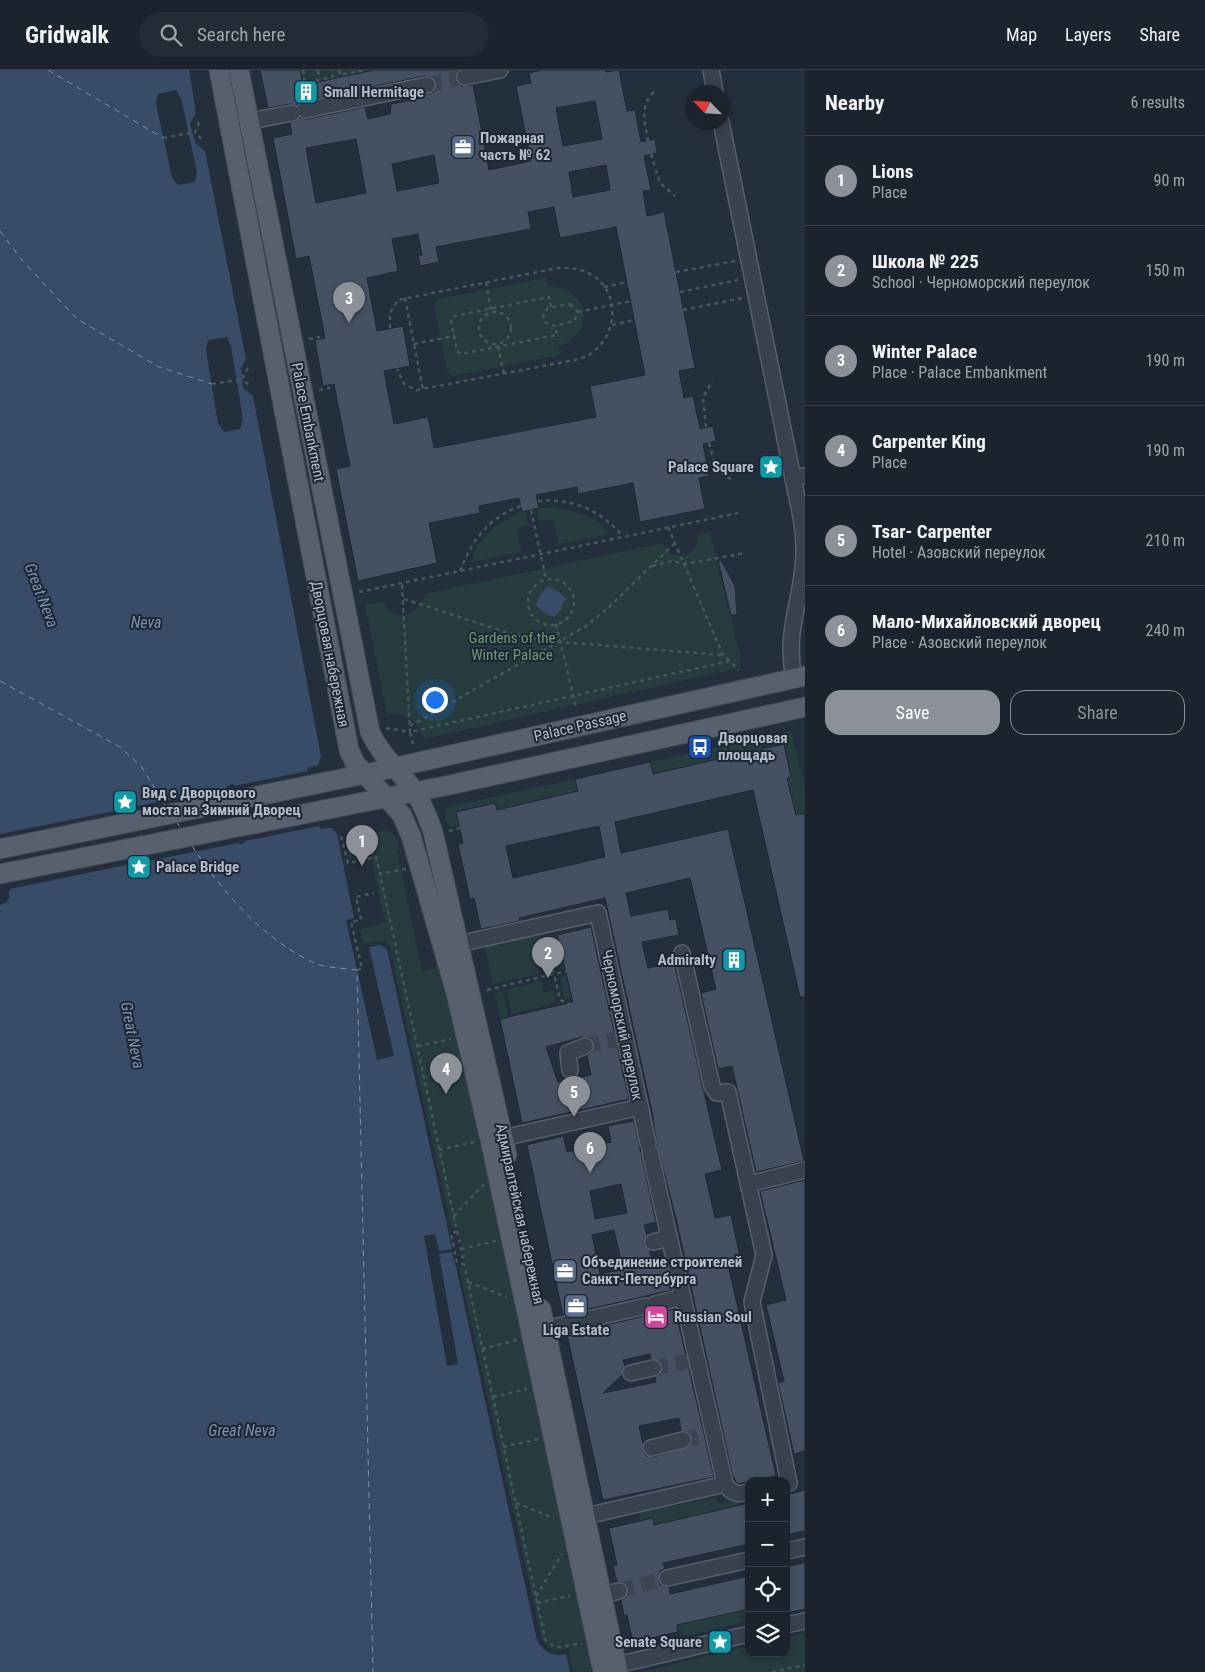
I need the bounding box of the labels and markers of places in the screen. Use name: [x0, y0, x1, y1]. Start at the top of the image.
building icon: Small Hermitage: [293, 79, 319, 105]
place label: Small Hermitage: [324, 83, 424, 101]
place label: Пожарная часть № 62: [480, 129, 551, 164]
office icon: Пожарная часть № 62: [450, 134, 476, 160]
pin: 3: [333, 282, 365, 323]
place icon: Palace Square: [758, 454, 784, 480]
place label: Palace Square: [668, 458, 754, 476]
place label: Дворцовая площадь: [718, 729, 788, 764]
bus stop icon: Дворцовая площадь: [687, 734, 713, 760]
place label: Вид с Дворцового моста на Зимний Дворец: [142, 784, 301, 819]
place icon: Вид с Дворцового моста на Зимний Дворец: [112, 789, 138, 815]
pin: 1: [346, 825, 378, 866]
place icon: Palace Bridge: [126, 854, 152, 880]
place label: Palace Bridge: [156, 858, 239, 876]
pin: 2: [532, 937, 564, 978]
building icon: Admiralty: [721, 947, 747, 973]
place label: Admiralty: [658, 951, 716, 969]
pin: 4: [430, 1053, 462, 1094]
pin: 5: [558, 1076, 590, 1117]
pin: 6: [574, 1132, 606, 1173]
place label: Объединение строителей Санкт-Петербурга: [582, 1253, 742, 1288]
office icon: Объединение строителей Санкт-Петербурга: [552, 1258, 578, 1284]
office icon: Liga Estate: [563, 1293, 589, 1319]
hotel icon: Russian Soul: [643, 1304, 669, 1330]
place label: Russian Soul: [674, 1308, 752, 1326]
place label: Liga Estate: [543, 1321, 609, 1339]
place icon: Senate Square: [707, 1629, 733, 1655]
place label: Senate Square: [615, 1633, 702, 1651]

